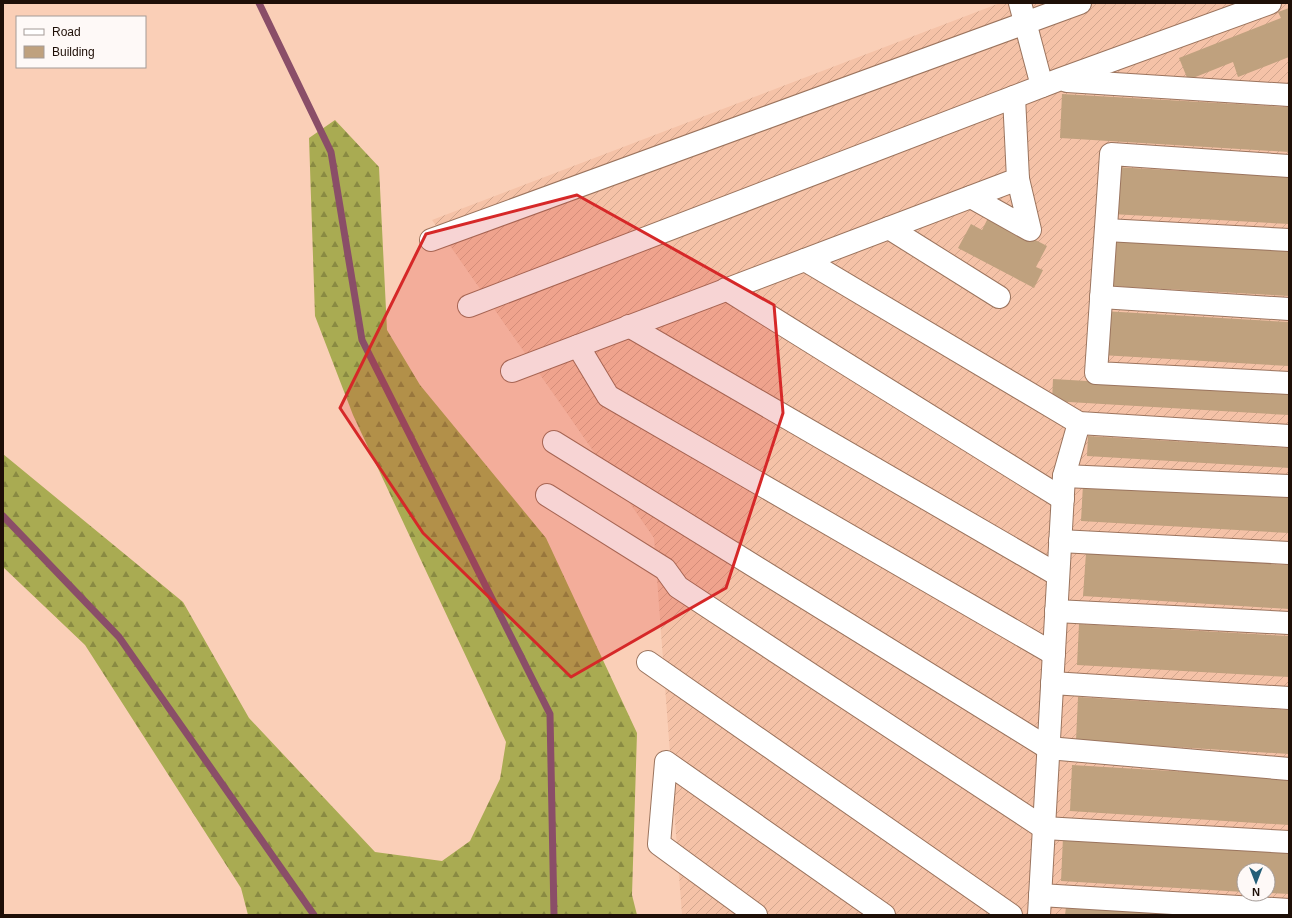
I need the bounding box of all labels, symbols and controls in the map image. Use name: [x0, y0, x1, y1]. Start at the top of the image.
legend: [16, 16, 146, 68]
text: Road: [52, 25, 81, 39]
text: Building: [52, 45, 95, 59]
north arrow: [1236, 862, 1276, 902]
text: N: [1252, 886, 1260, 898]

